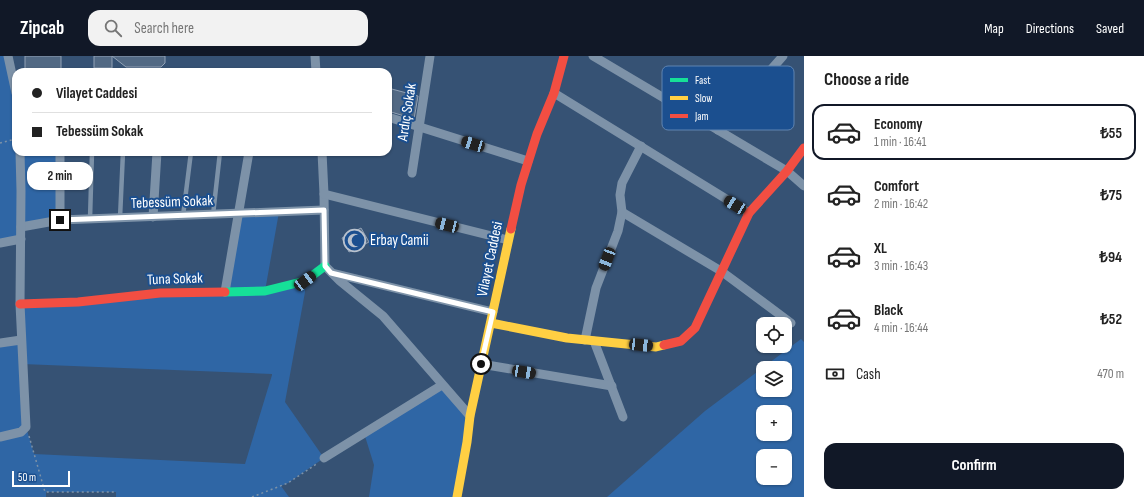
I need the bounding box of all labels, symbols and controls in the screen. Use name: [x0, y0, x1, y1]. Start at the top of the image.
search box: [88, 10, 368, 46]
text: Zipcab: [20, 17, 64, 40]
icon: search: [102, 17, 124, 39]
text: Search here: [134, 19, 194, 38]
text: Map: [984, 20, 1004, 37]
text: Directions: [1026, 20, 1074, 37]
text: Saved: [1096, 20, 1124, 37]
legend: [662, 66, 794, 130]
text: Choose a ride: [824, 69, 909, 90]
text: Fast: [695, 74, 711, 87]
street label: Ardıç Sokak: [393, 82, 421, 143]
text: Vilayet Caddesi: [56, 84, 137, 103]
text: Slow: [695, 92, 712, 105]
text: Jam: [694, 110, 709, 123]
icon: car: [826, 114, 862, 150]
text: Economy: [874, 115, 923, 134]
text: Tebessüm Sokak: [56, 122, 143, 141]
text: ₺55: [1100, 124, 1122, 143]
text: 1 min · 16:41: [874, 134, 926, 150]
car: [460, 135, 486, 153]
callout: 2 min: [27, 162, 93, 190]
text: 2 min: [48, 168, 72, 184]
icon: car: [826, 176, 862, 212]
text: Comfort: [874, 177, 919, 196]
text: ₺75: [1100, 186, 1122, 205]
street label: Tebessüm Sokak: [131, 191, 214, 213]
car: [722, 194, 748, 216]
text: 2 min · 16:42: [874, 196, 928, 212]
route end: [51, 211, 69, 229]
car: [434, 216, 460, 234]
street label: Vilayet Caddesi: [473, 220, 507, 298]
mosque icon: Erbay Camii: [342, 227, 368, 253]
place label: Erbay Camii: [370, 231, 429, 250]
icon: car: [826, 238, 862, 274]
text: XL: [874, 239, 887, 258]
car: [597, 246, 617, 272]
text: ₺94: [1099, 248, 1122, 267]
text: 3 min · 16:43: [874, 258, 928, 274]
street label: Tuna Sokak: [147, 269, 203, 289]
car: [292, 269, 318, 293]
icon: car: [826, 300, 862, 336]
text: Black: [874, 301, 903, 320]
text: ₺52: [1100, 310, 1122, 329]
map controls: [756, 317, 792, 485]
button: locate: [756, 317, 792, 353]
text: 4 min · 16:44: [874, 320, 928, 336]
car: [628, 338, 654, 352]
route start: [472, 355, 490, 373]
button: layers: [756, 361, 792, 397]
icon: cash: [824, 363, 846, 385]
car: [511, 364, 537, 380]
text: Cash: [856, 365, 881, 384]
text: 470 m: [1097, 366, 1124, 382]
button: +: [756, 405, 792, 441]
button: Confirm: [824, 443, 1124, 489]
button: −: [756, 449, 792, 485]
scale bar: [12, 469, 70, 488]
text: 50 m: [18, 471, 36, 484]

